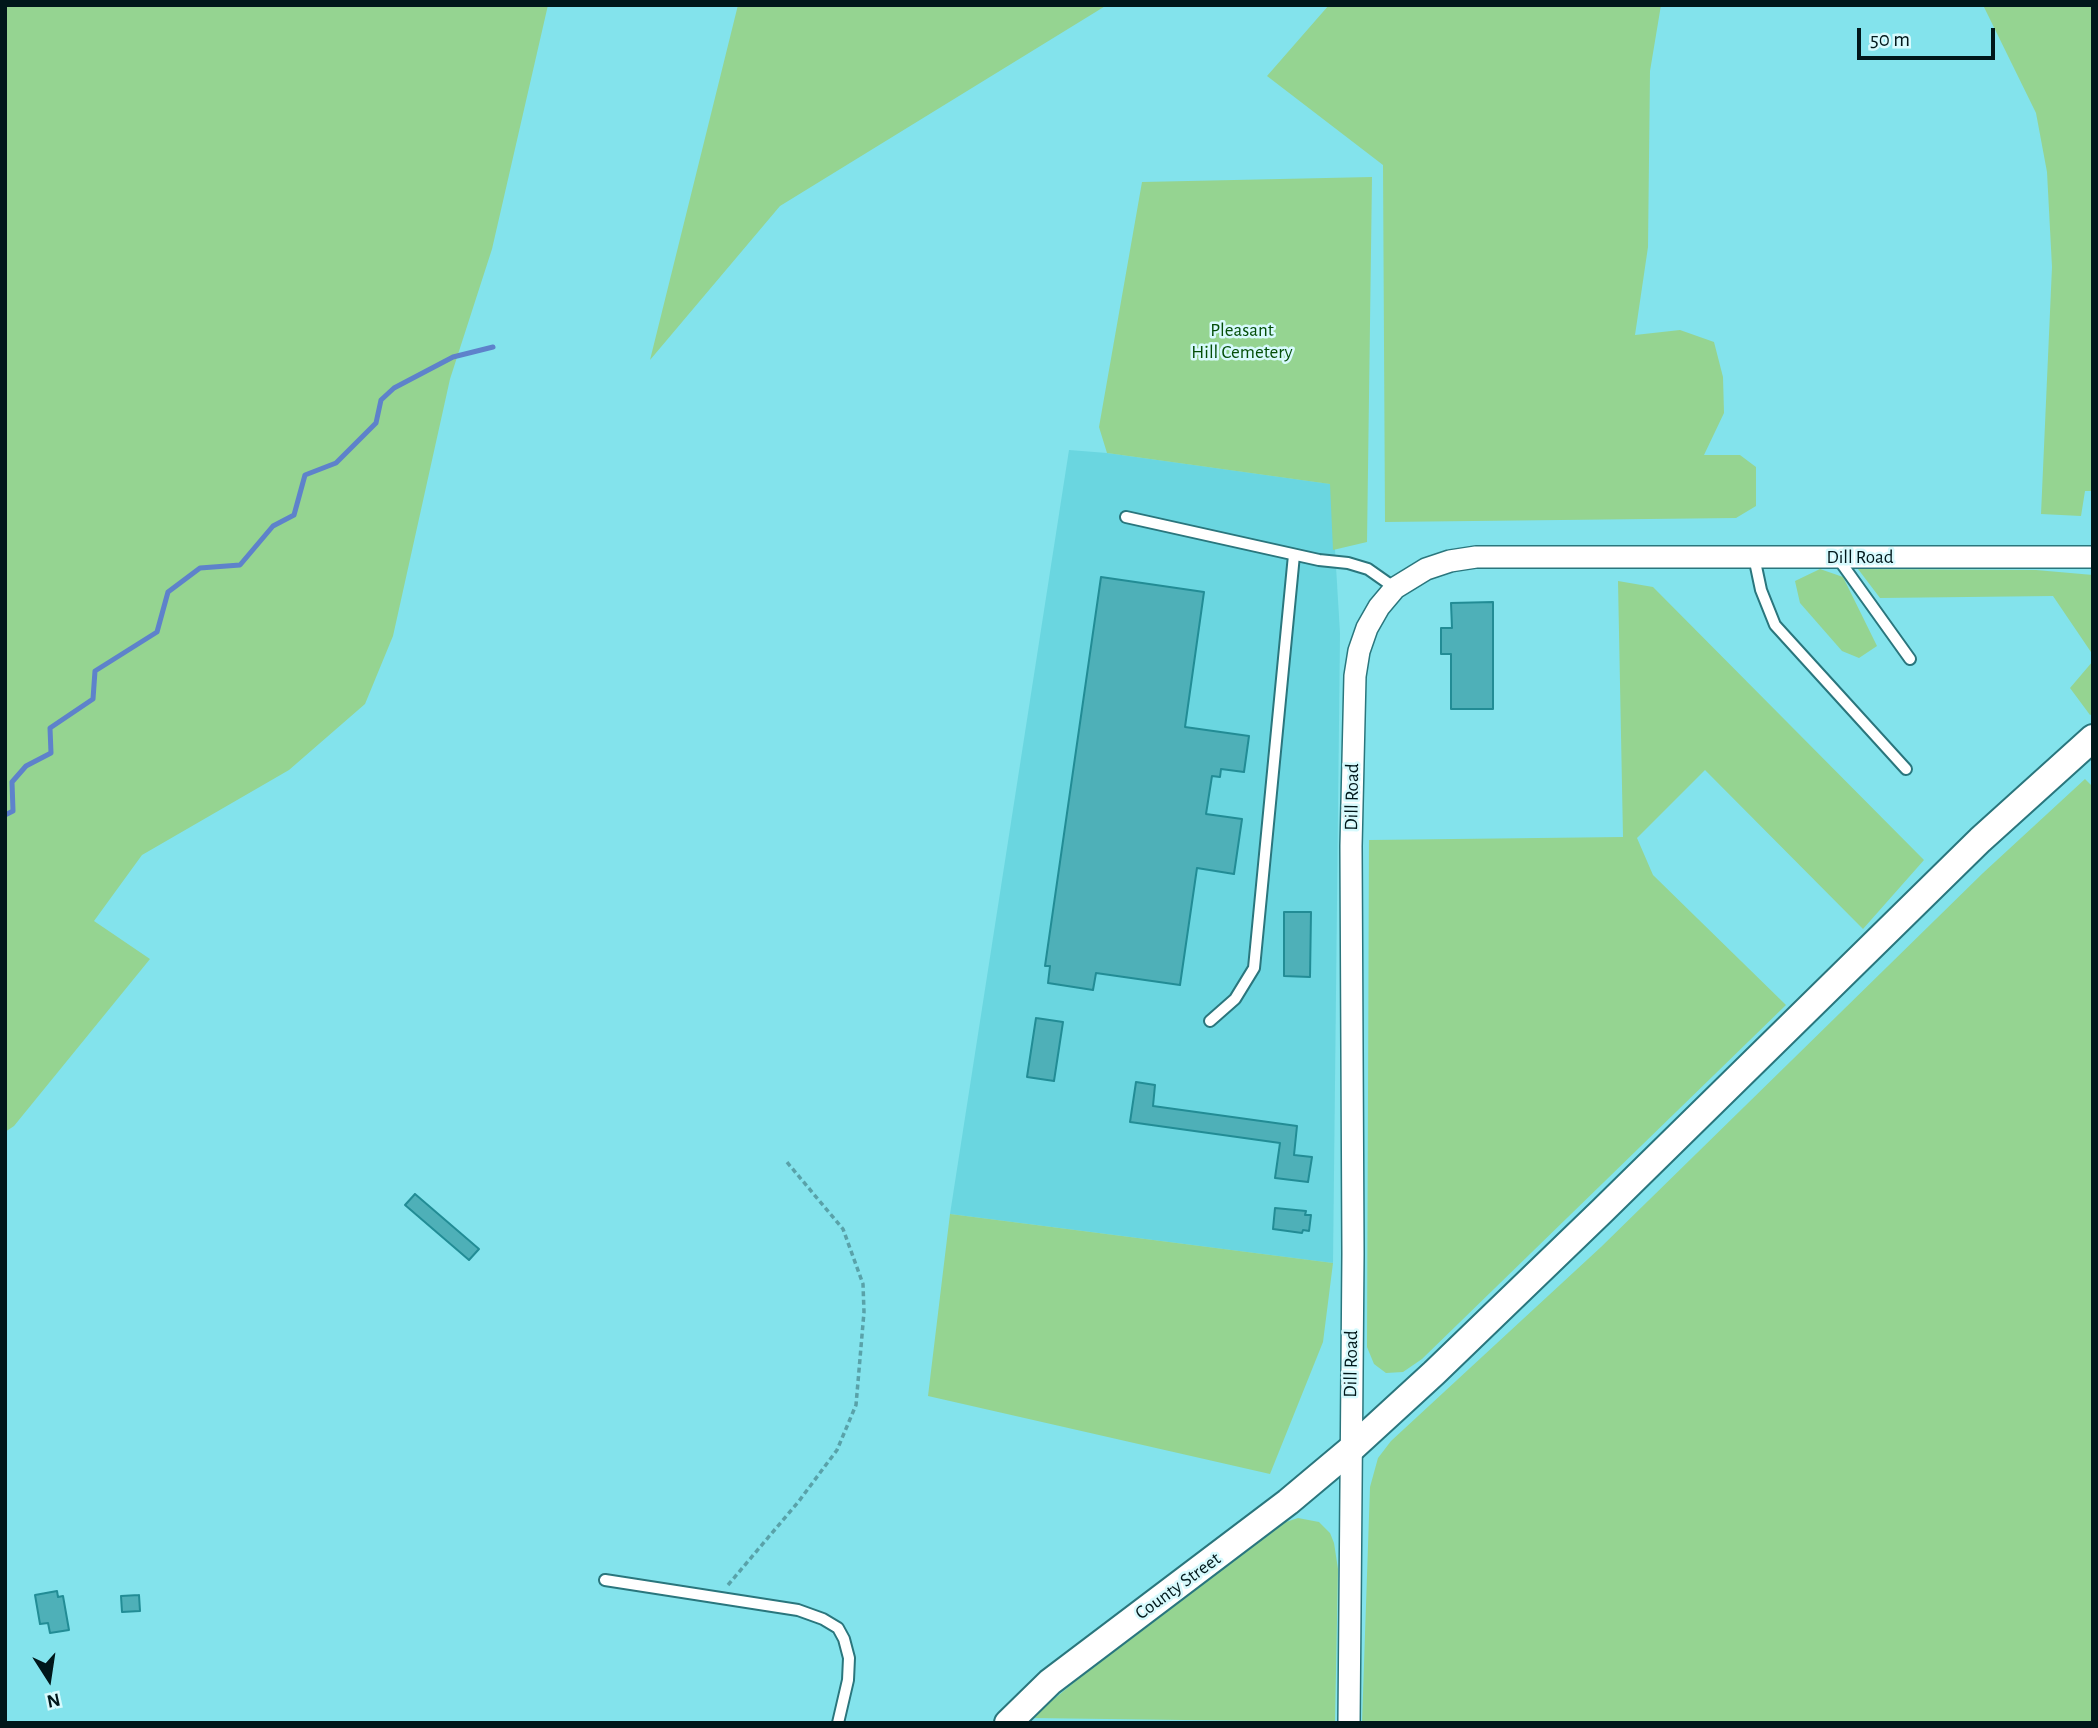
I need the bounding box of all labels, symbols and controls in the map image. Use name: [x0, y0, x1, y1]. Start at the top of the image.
scale bar: [1860, 14, 1998, 58]
text: 50 m: [1870, 29, 1910, 50]
park label: Pleasant Hill Cemetery: [1191, 319, 1293, 363]
street label: Dill Road: [1826, 546, 1894, 568]
street label: Dill Road: [1340, 763, 1364, 831]
street label: Dill Road: [1339, 1330, 1363, 1398]
street label: County Street: [1131, 1547, 1225, 1625]
north arrow: [14, 1644, 84, 1714]
text: N: [45, 1689, 62, 1711]

